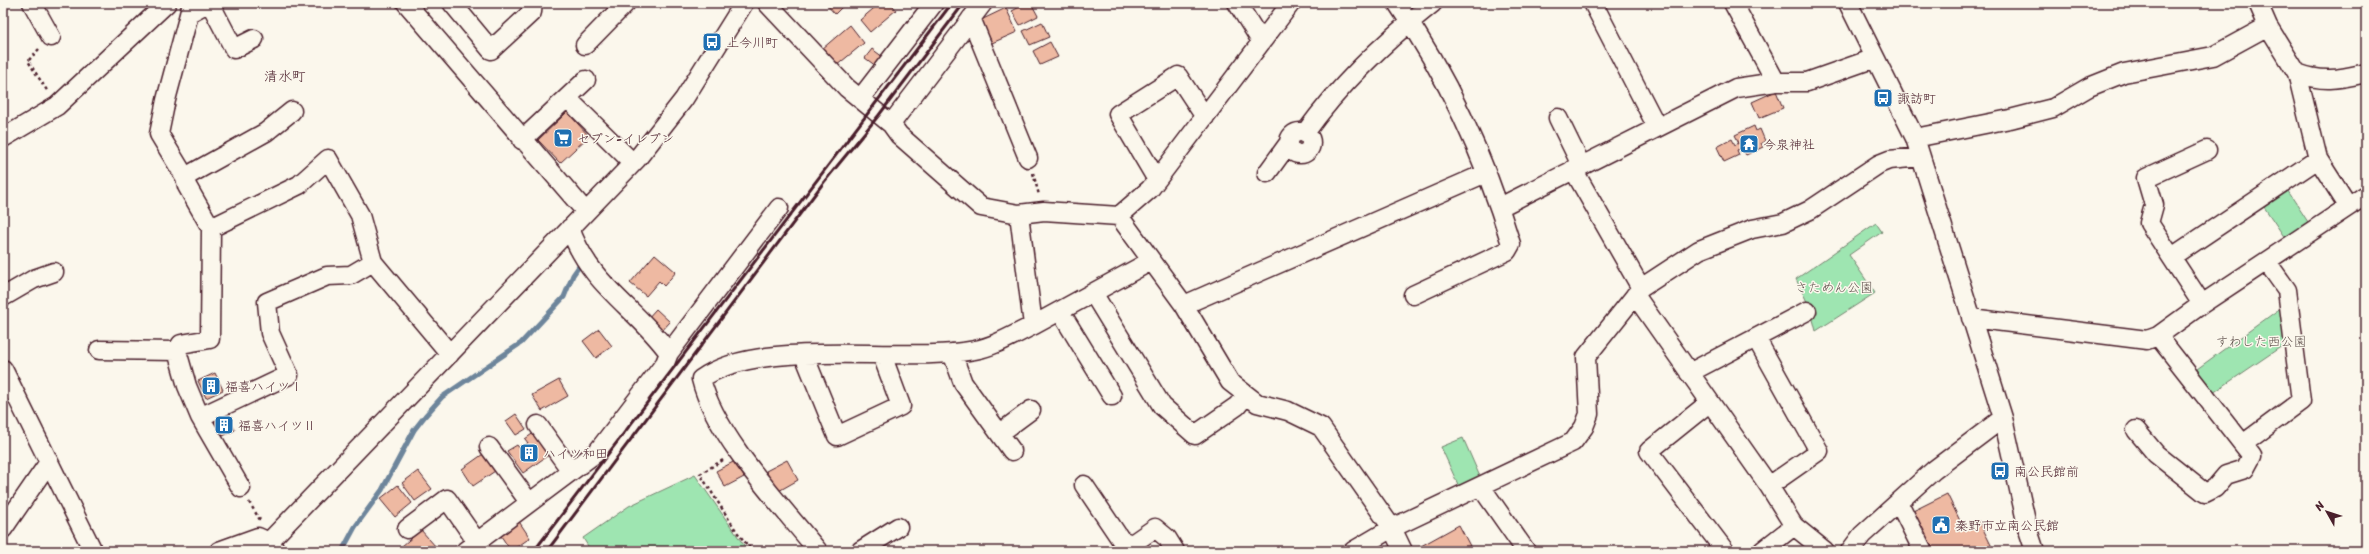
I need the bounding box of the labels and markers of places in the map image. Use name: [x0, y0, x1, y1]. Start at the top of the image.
bus stop icon: 上今川町: [701, 31, 723, 53]
place label: 上今川町: [726, 31, 778, 54]
bus stop icon: 諏訪町: [1872, 87, 1894, 109]
place label: 諏訪町: [1897, 87, 1936, 110]
supermarket icon: セブン-イレブン: [552, 127, 574, 149]
place label: セブン-イレブン: [577, 127, 674, 150]
temple icon: 今泉神社: [1738, 133, 1760, 155]
place label: 今泉神社: [1763, 133, 1815, 156]
building icon: 福喜ハイツⅠ: [200, 375, 222, 397]
place label: 福喜ハイツⅠ: [225, 375, 303, 398]
building icon: 福喜ハイツⅡ: [213, 414, 235, 436]
place label: 福喜ハイツⅡ: [238, 414, 316, 437]
building icon: ハイツ和田: [518, 442, 540, 464]
place label: ハイツ和田: [543, 442, 608, 465]
bus stop icon: 南公民館前: [1989, 460, 2011, 482]
place label: 南公民館前: [2014, 460, 2079, 483]
public building icon: 秦野市立南公民館: [1930, 514, 1952, 536]
place label: 秦野市立南公民館: [1955, 514, 2059, 537]

